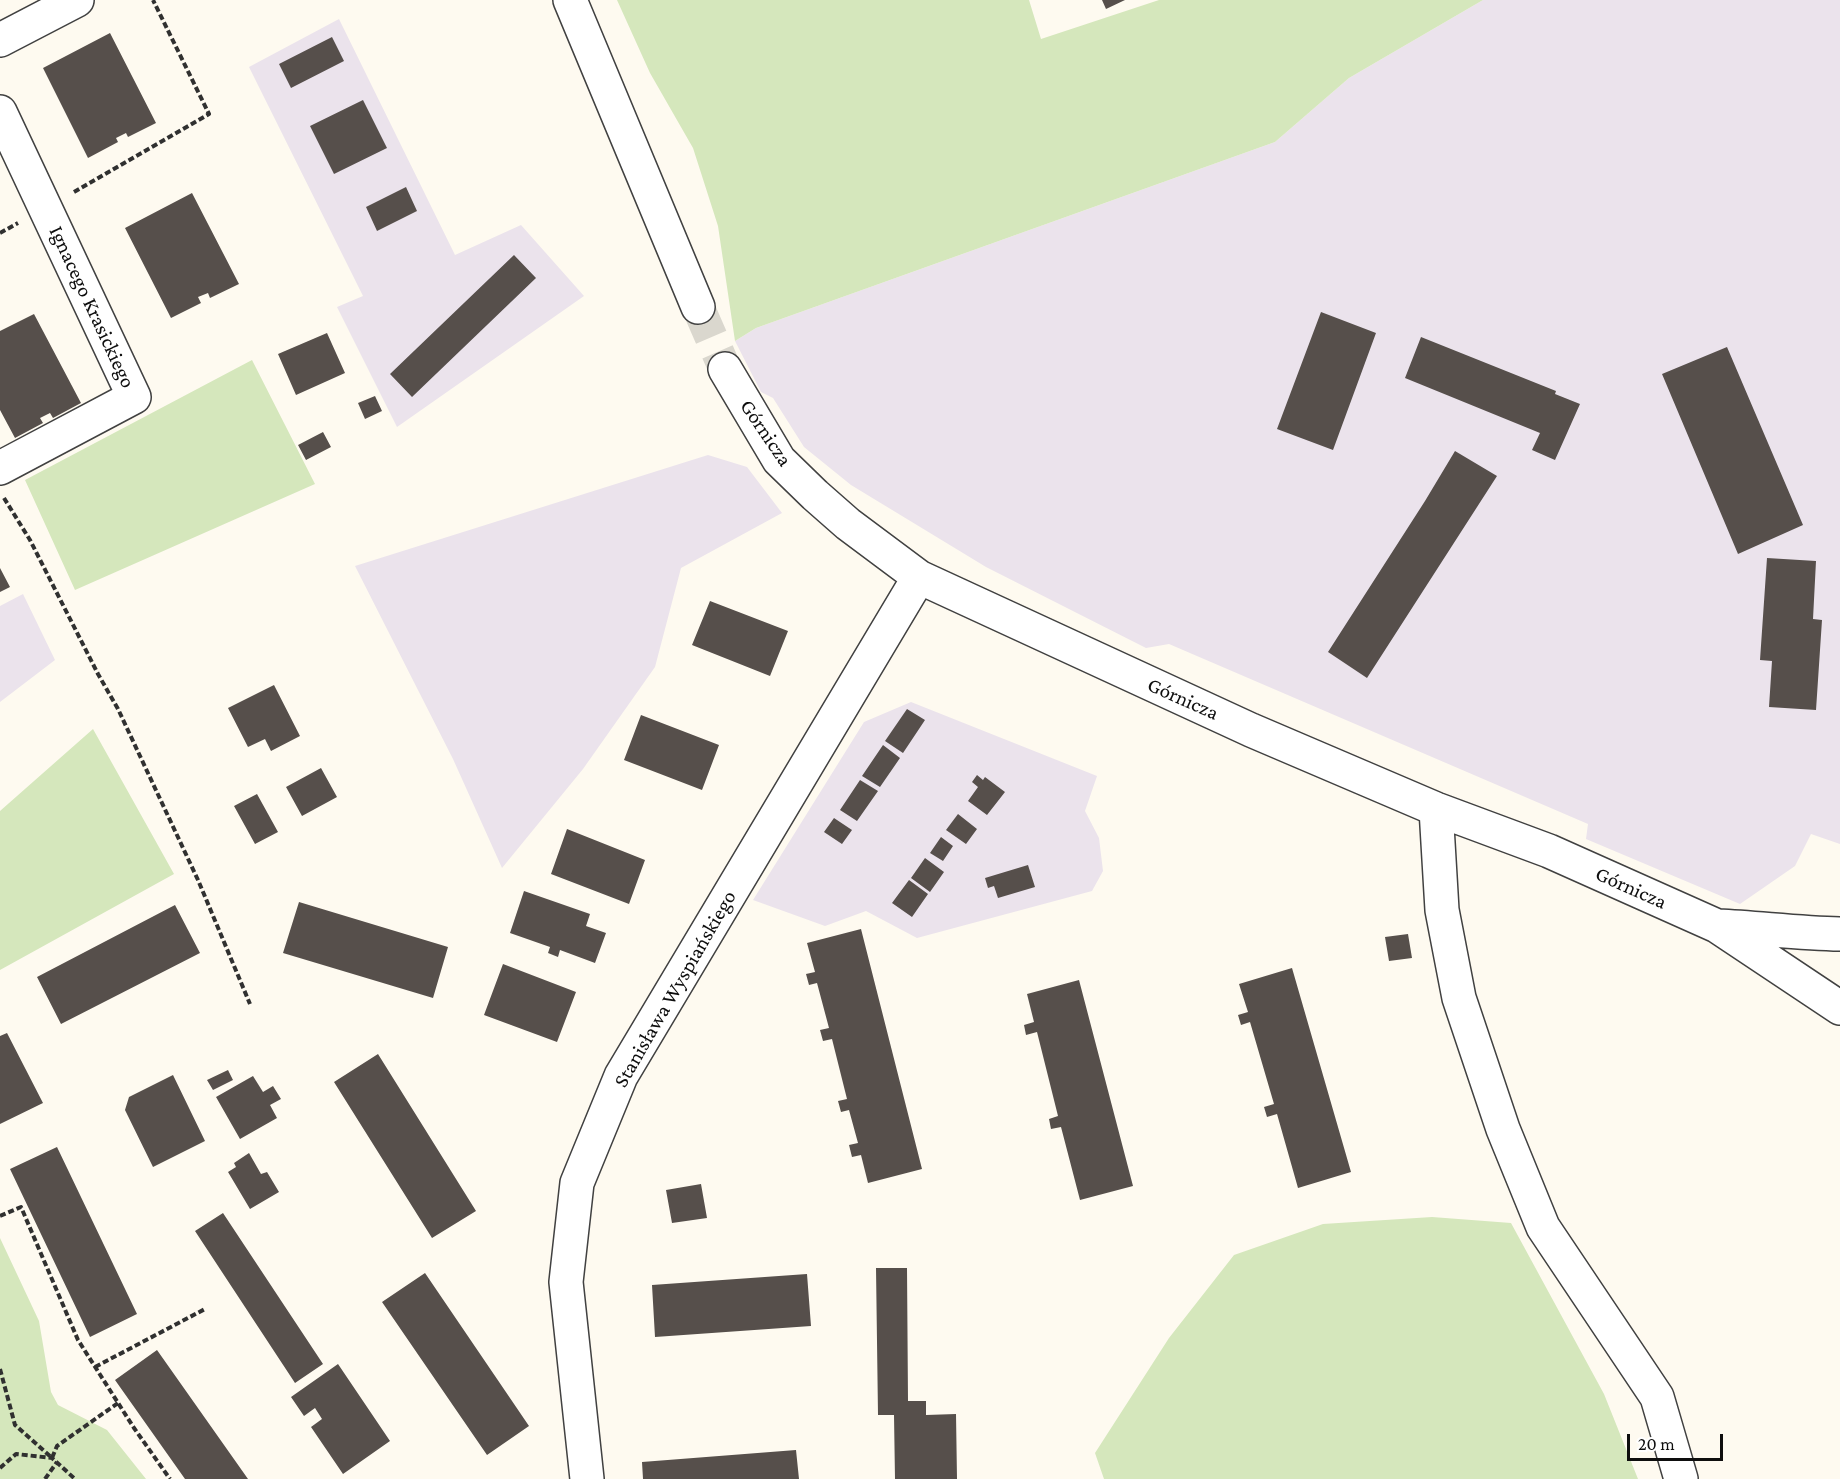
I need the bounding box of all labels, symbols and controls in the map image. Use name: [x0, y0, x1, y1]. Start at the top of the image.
street label: Ignacego Krasickiego: [43, 222, 141, 392]
street label: Górnicza: [735, 395, 797, 471]
street label: Górnicza: [1143, 672, 1223, 726]
street label: Górnicza: [1591, 861, 1671, 915]
street label: Stanisława Wyspiańskiego: [608, 886, 742, 1092]
scale bar: [1630, 1422, 1726, 1460]
text: 20 m: [1638, 1434, 1675, 1454]

